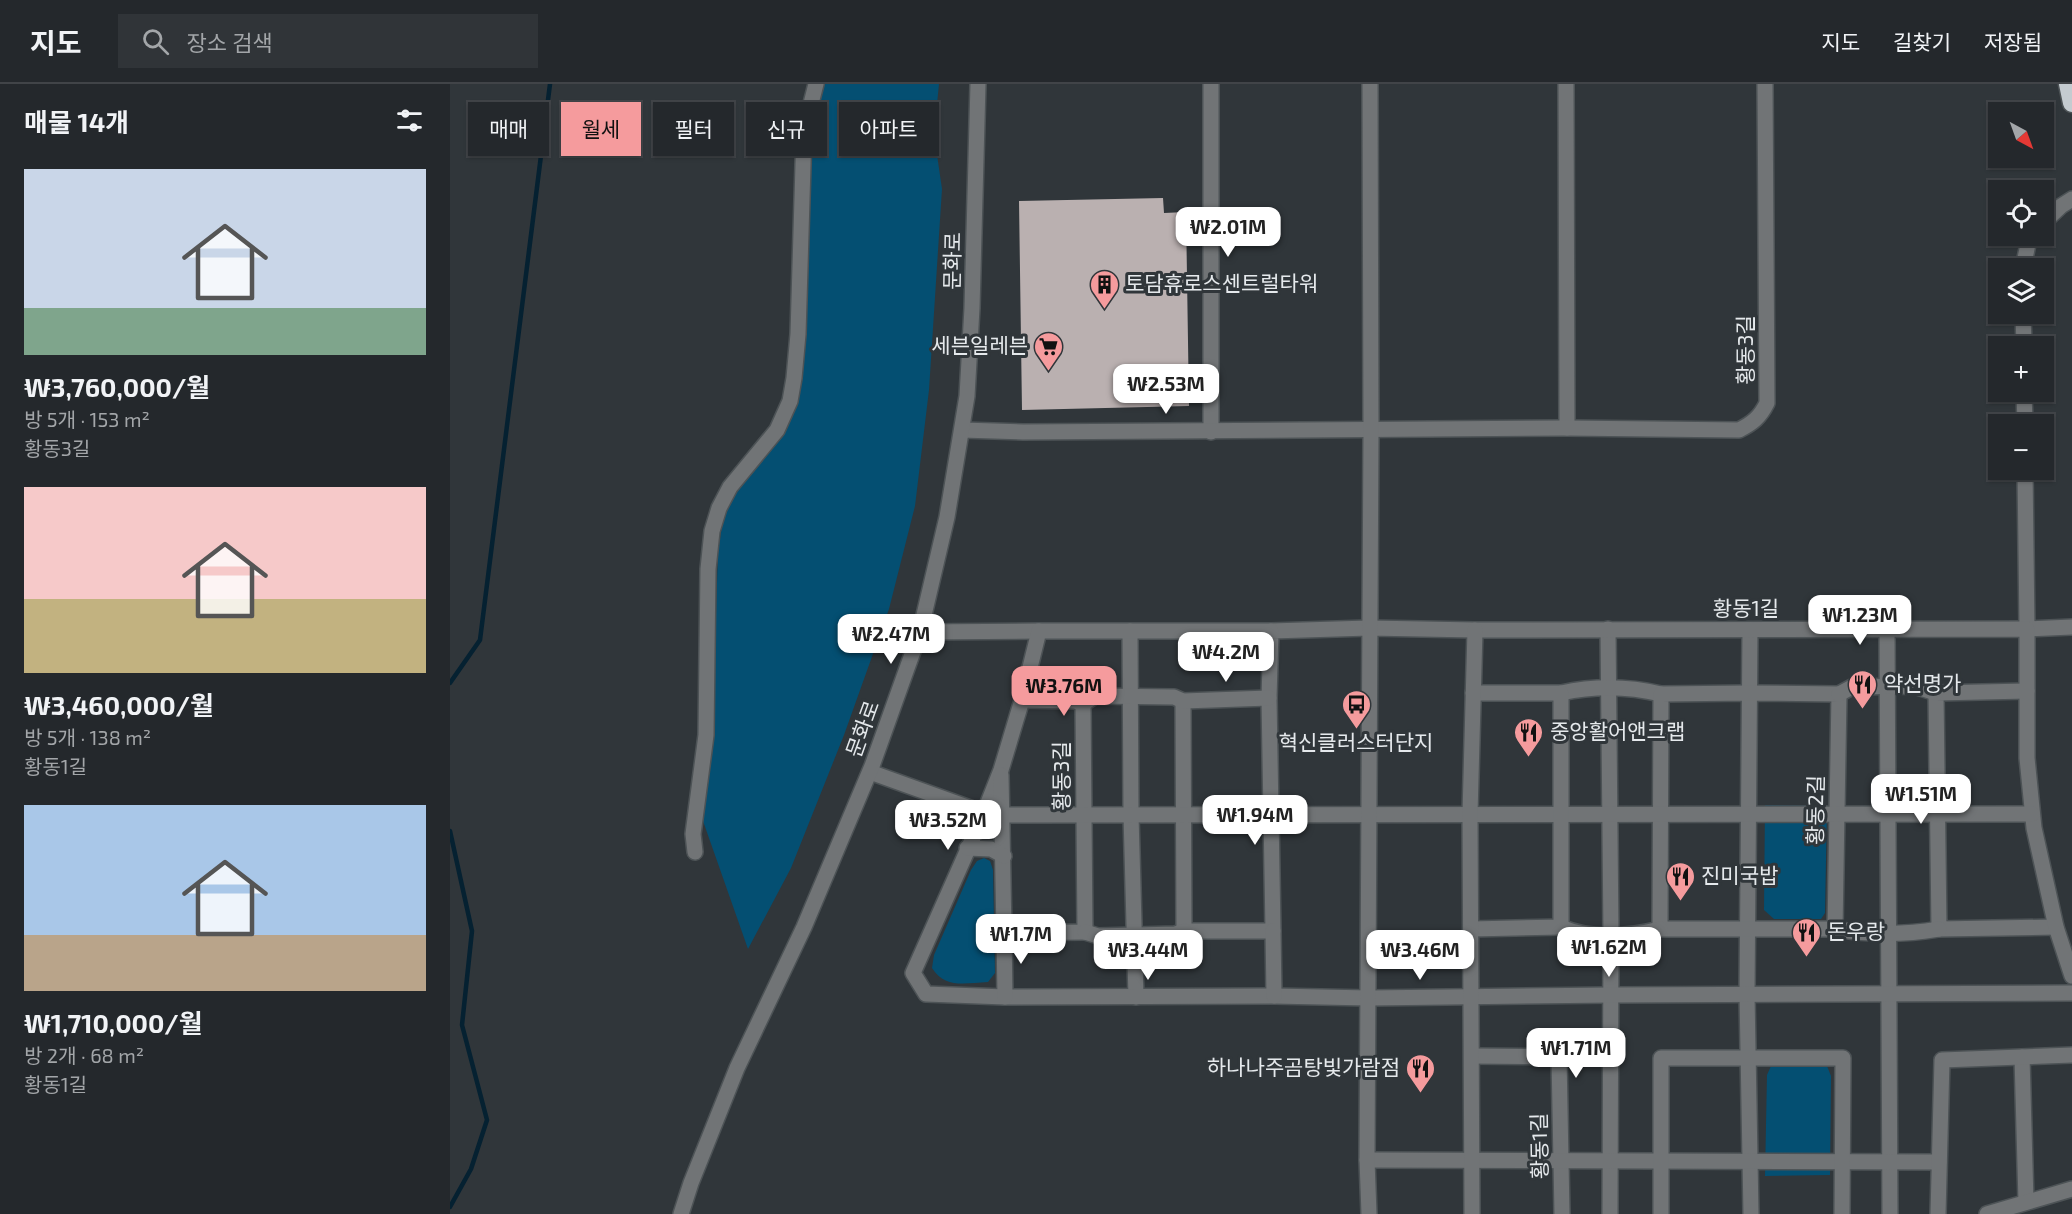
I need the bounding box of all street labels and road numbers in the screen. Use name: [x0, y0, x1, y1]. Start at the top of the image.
street label: 문화로: [938, 232, 965, 290]
street label: 황동3길: [1732, 315, 1757, 385]
street label: 황동1길: [1713, 595, 1779, 620]
street label: 문화로: [840, 697, 883, 760]
street label: 황동3길: [1048, 741, 1073, 811]
street label: 황동2길: [1801, 775, 1828, 845]
street label: 황동1길: [1525, 1113, 1552, 1179]

